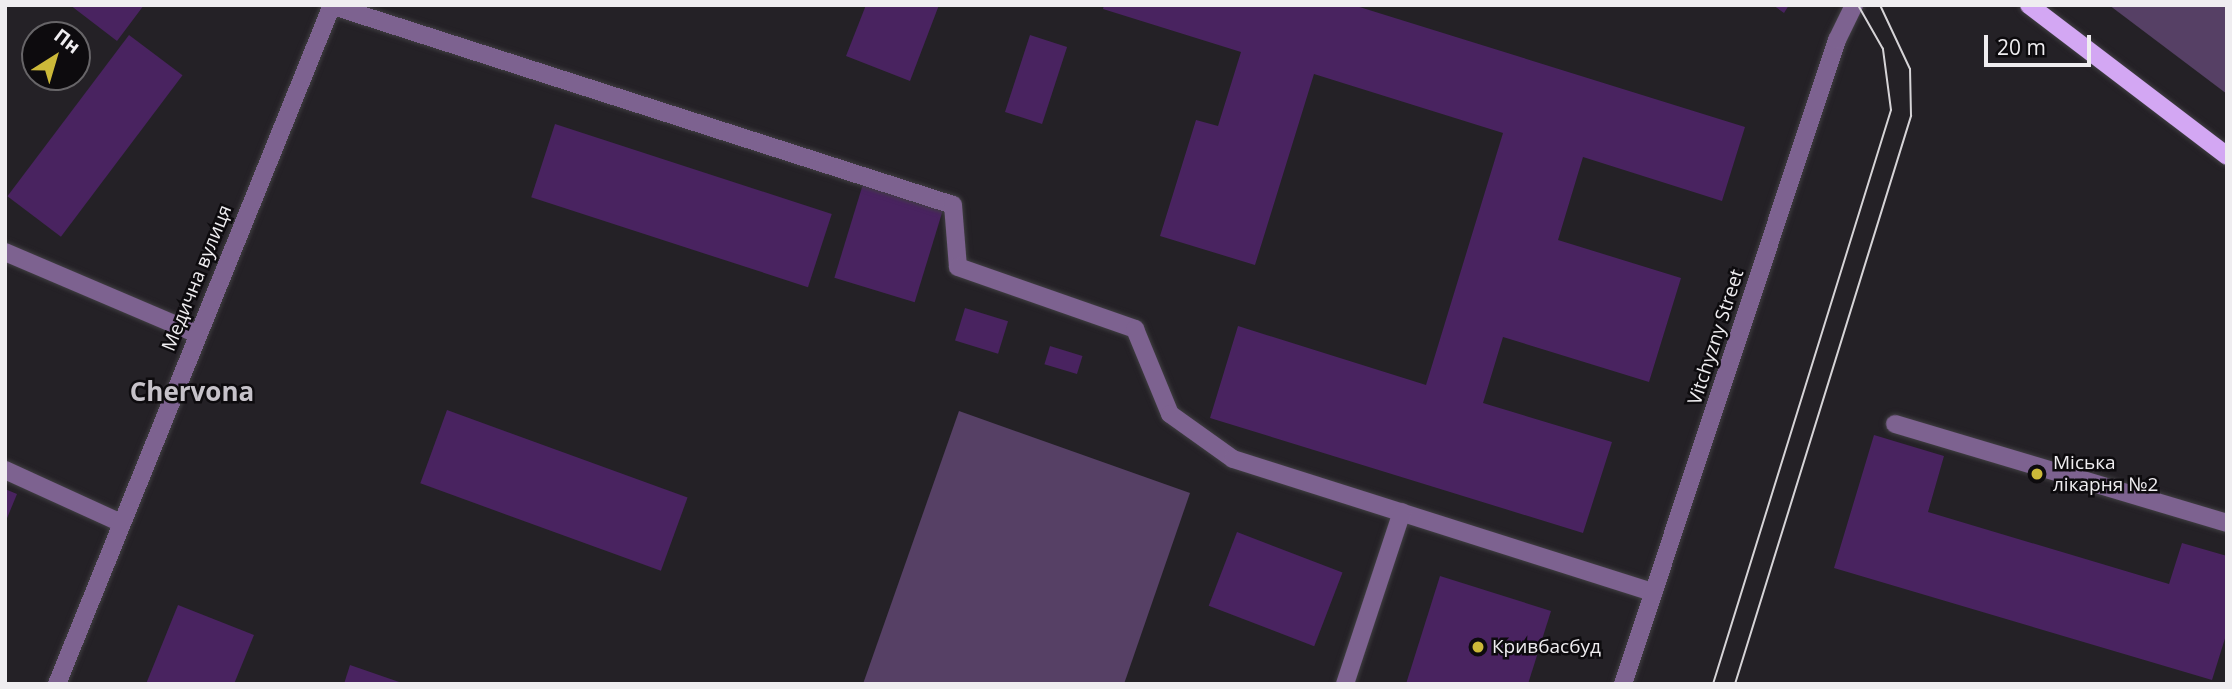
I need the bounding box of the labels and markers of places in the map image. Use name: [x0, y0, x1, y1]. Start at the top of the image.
place label: Міська лікарня №2: [2053, 452, 2158, 496]
marker: Міська лікарня №2: [2027, 464, 2047, 484]
place label: Кривбасбуд: [1492, 636, 1601, 658]
marker: Кривбасбуд: [1470, 639, 1486, 655]

